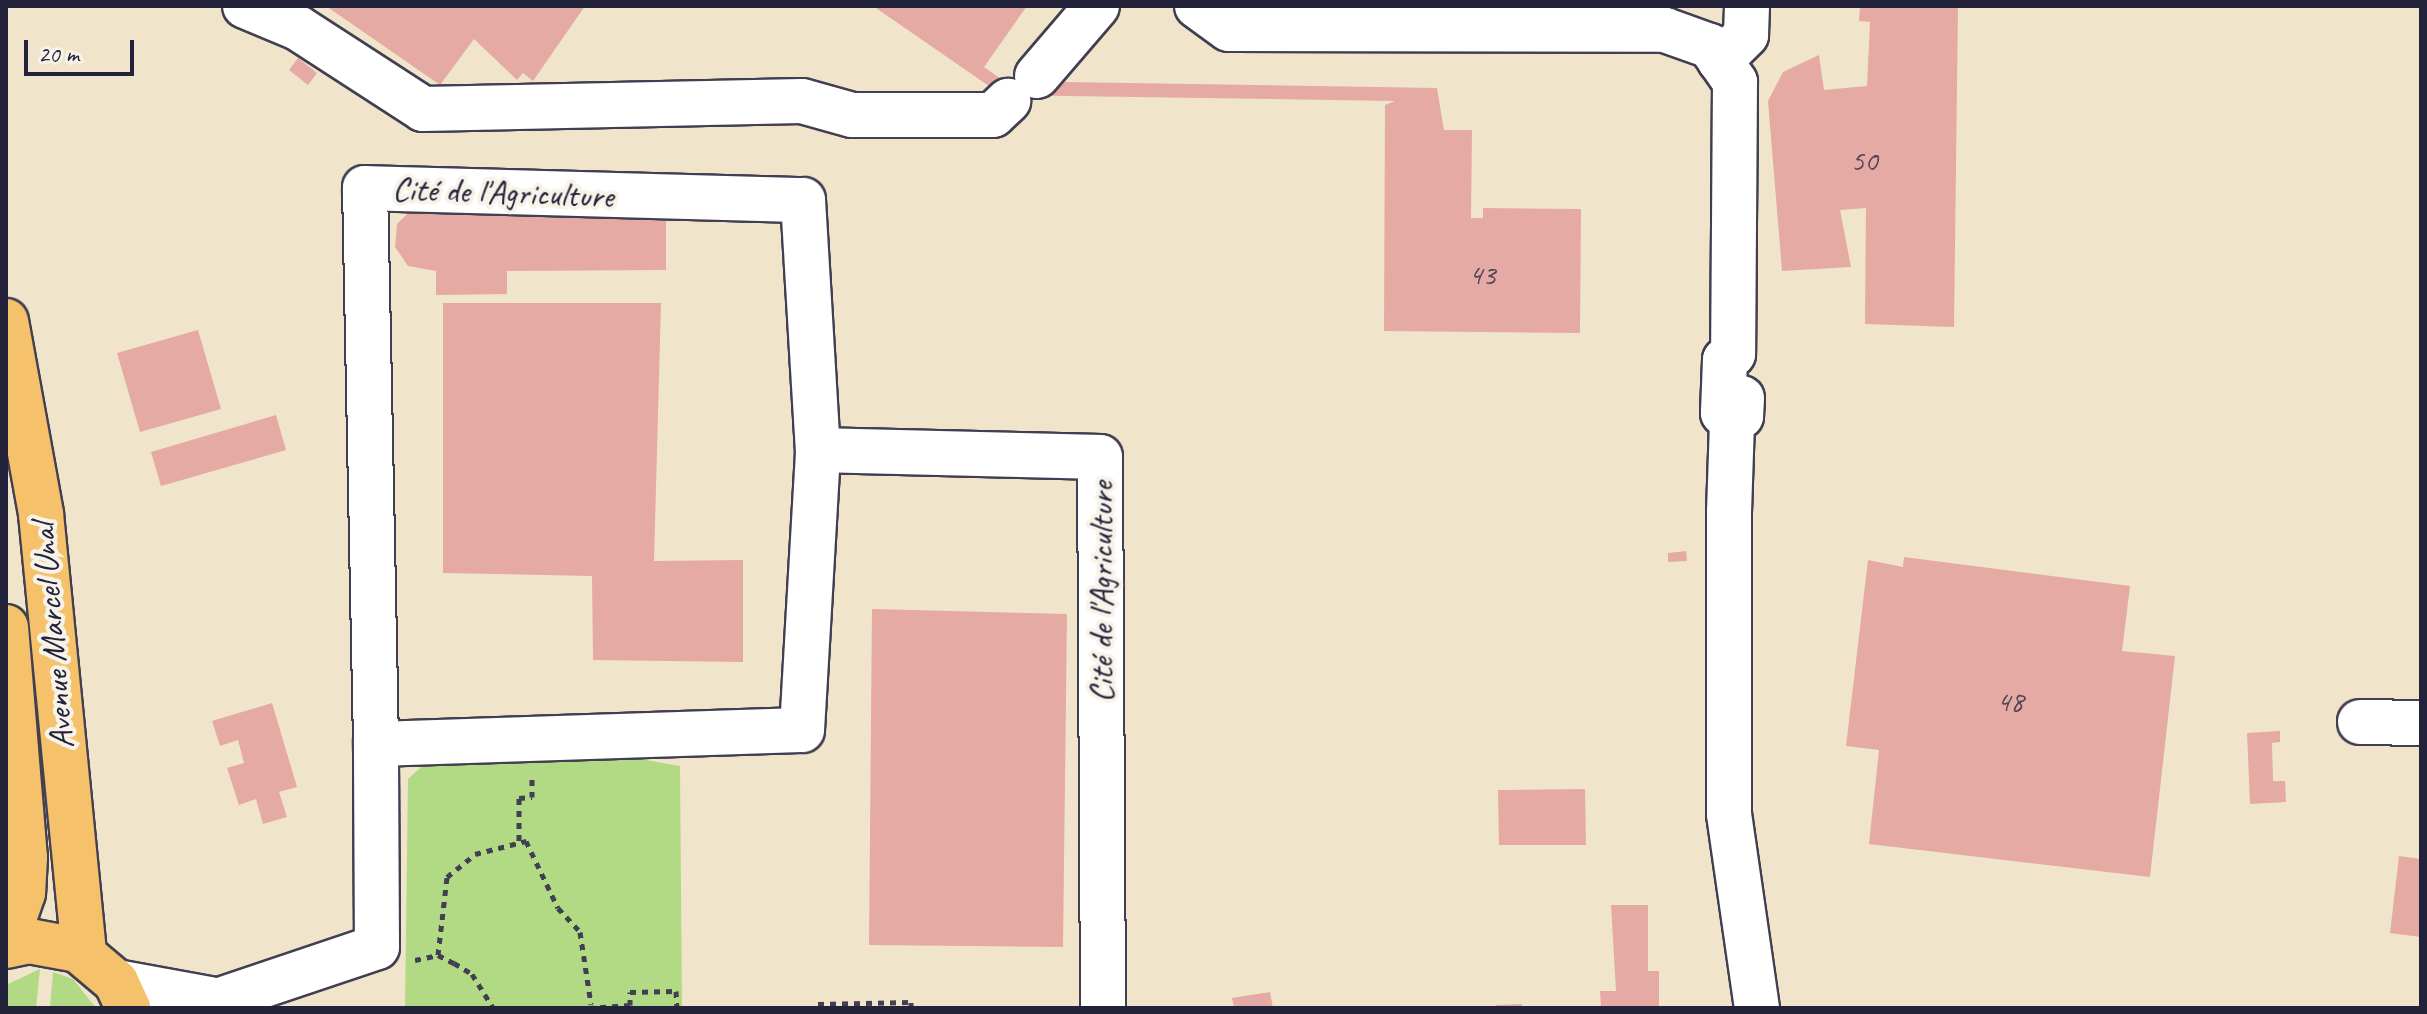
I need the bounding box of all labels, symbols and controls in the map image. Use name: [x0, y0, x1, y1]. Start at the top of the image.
scale bar: [28, 24, 138, 74]
text: 20 m: [38, 39, 79, 69]
house number: 50: [1851, 142, 1877, 178]
street label: Cité de l'Agriculture: [392, 168, 614, 216]
house number: 43: [1469, 256, 1495, 292]
street label: Cité de l'Agriculture: [1081, 481, 1121, 703]
street label: Avenue Marcel Unal: [22, 521, 82, 751]
house number: 48: [1997, 683, 2023, 719]

